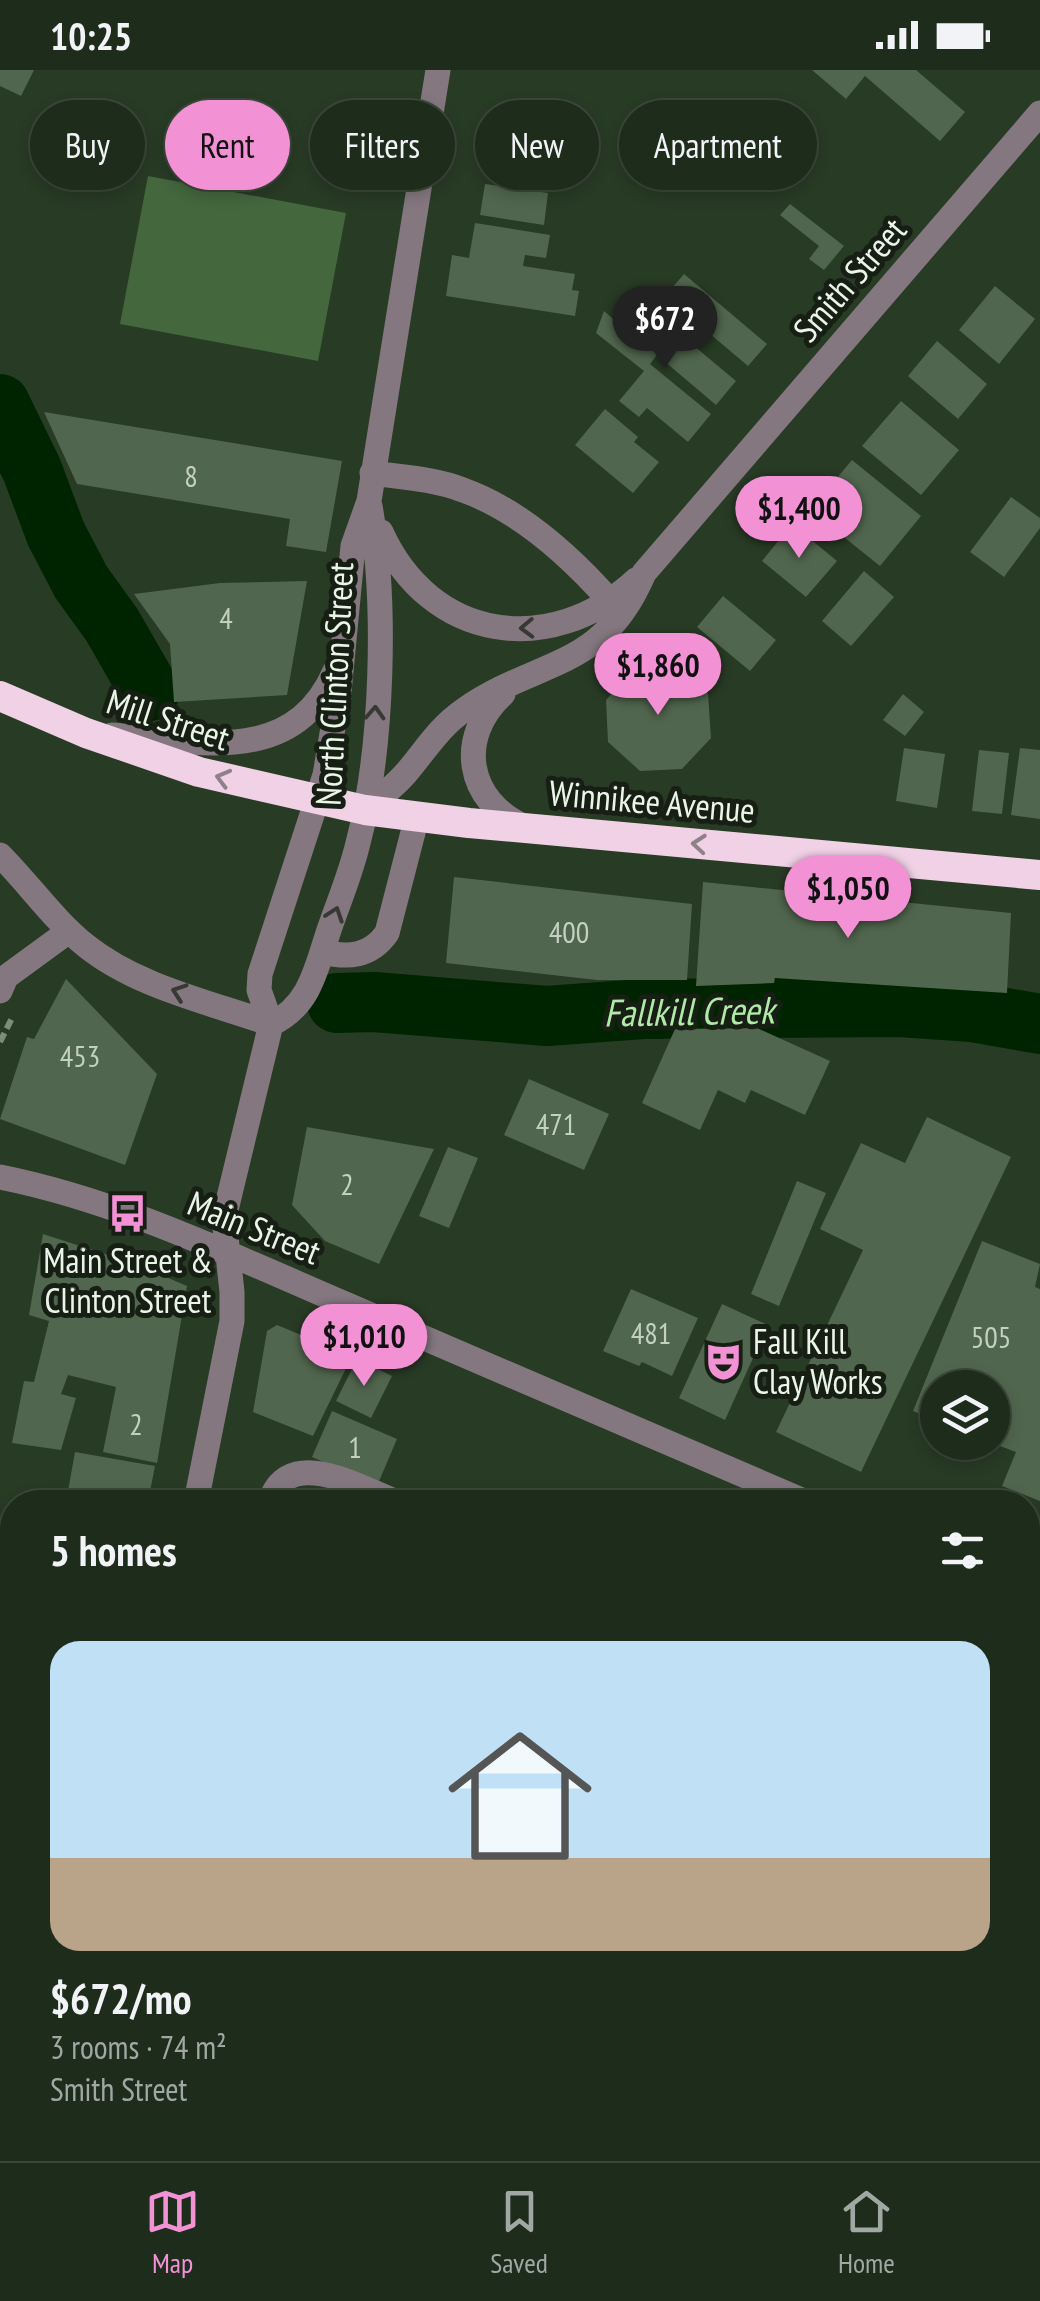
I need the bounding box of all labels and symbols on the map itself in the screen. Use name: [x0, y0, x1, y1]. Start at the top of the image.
street label: Smith Street: [783, 207, 916, 351]
pin: $672: [606, 286, 724, 371]
house number: 8: [184, 456, 198, 495]
pin: $1,400: [718, 476, 880, 561]
street label: North Clinton Street: [305, 561, 363, 807]
house number: 4: [219, 598, 233, 637]
one-way arrow: [519, 617, 535, 638]
pin: $1,860: [577, 633, 739, 718]
street label: Mill Street: [101, 678, 236, 761]
one-way arrow: [364, 704, 385, 720]
one-way arrow: [215, 769, 232, 790]
street label: Winnikee Avenue: [547, 769, 757, 833]
one-way arrow: [691, 833, 707, 855]
pin: $1,050: [767, 856, 929, 941]
one-way arrow: [323, 907, 343, 924]
house number: 400: [549, 912, 589, 951]
one-way arrow: [171, 983, 188, 1003]
water label: Fallkill Creek: [603, 984, 779, 1036]
house number: 453: [60, 1036, 100, 1075]
house number: 471: [536, 1104, 576, 1143]
house number: 2: [340, 1164, 354, 1203]
street label: Main Street: [181, 1180, 328, 1275]
bus stop icon: Main Street & Clinton Street: [107, 1193, 149, 1235]
place label: Main Street & Clinton Street: [43, 1237, 213, 1323]
pin: $1,010: [283, 1304, 445, 1389]
house number: 481: [631, 1313, 671, 1352]
house number: 505: [971, 1317, 1011, 1356]
place label: Fall Kill Clay Works: [753, 1318, 883, 1404]
theatre icon: Fall Kill Clay Works: [702, 1341, 744, 1383]
house number: 2: [129, 1404, 143, 1443]
house number: 1: [348, 1427, 362, 1466]

